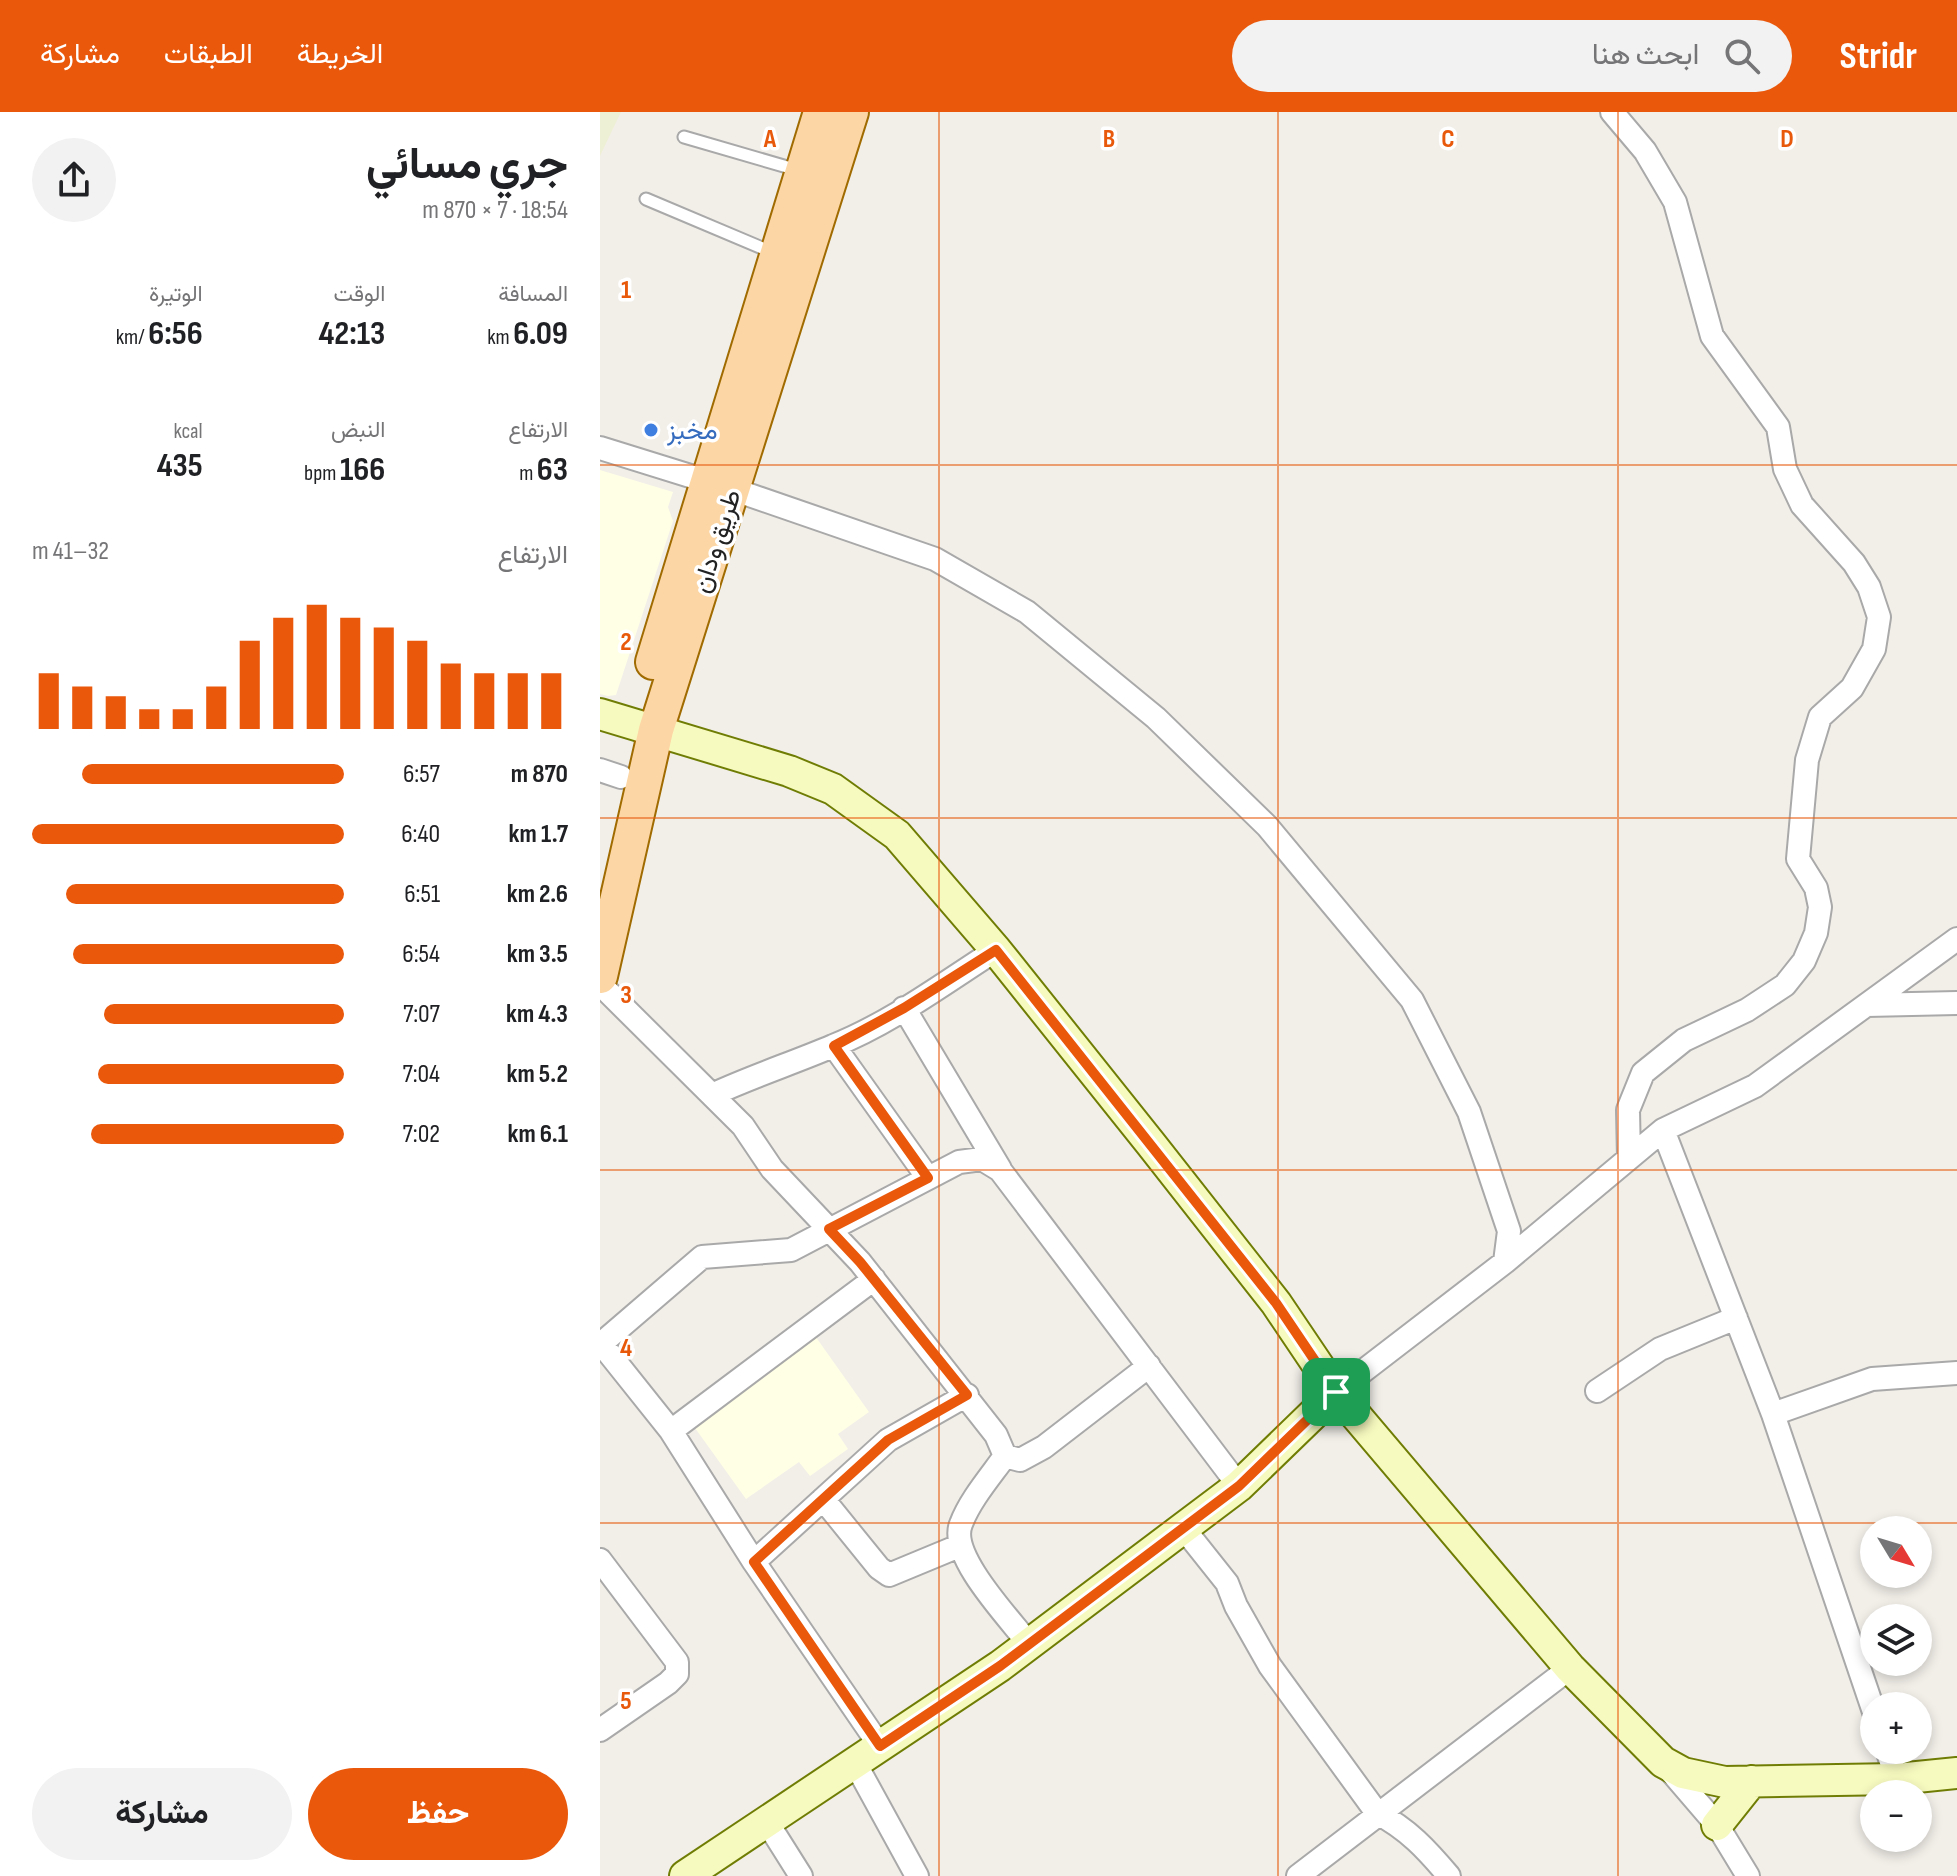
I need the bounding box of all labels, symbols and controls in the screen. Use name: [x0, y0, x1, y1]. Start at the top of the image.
search box: [1232, 20, 1792, 92]
icon: search: [1720, 34, 1764, 78]
text: Stridr: [1840, 34, 1917, 79]
text: ابحث هنا: [1592, 37, 1700, 73]
text: مشاركة: [40, 38, 120, 71]
text: الطبقات: [164, 38, 253, 71]
text: الخريطة: [297, 38, 383, 71]
text: A: [763, 124, 777, 155]
text: B: [1103, 124, 1115, 155]
text: C: [1441, 124, 1455, 155]
text: D: [1780, 124, 1794, 155]
button: share: [32, 138, 116, 222]
text: جري مسائي: [366, 138, 568, 191]
text: 18:54 · 7 × 870 m: [422, 195, 568, 226]
text: 1: [621, 275, 631, 306]
text: الوتيرة: [149, 281, 203, 308]
text: الوقت: [334, 281, 385, 308]
text: المسافة: [498, 281, 568, 308]
text: 6:56: [148, 313, 203, 354]
text: 42:13: [318, 313, 385, 354]
text: 6.09: [513, 313, 568, 354]
text: /km: [116, 324, 148, 351]
text: km: [487, 324, 513, 351]
place label: مخبز: [666, 416, 718, 447]
text: النبض: [331, 417, 385, 444]
text: الارتفاع: [508, 417, 568, 444]
text: kcal: [174, 418, 203, 445]
marker: مخبز: [642, 421, 660, 439]
text: 435: [157, 445, 203, 486]
text: 166: [340, 449, 385, 490]
text: 63: [537, 449, 568, 490]
text: bpm: [304, 460, 340, 487]
text: m: [519, 460, 537, 487]
street label: طريق ودان: [686, 486, 749, 597]
text: 32–41 m: [32, 536, 109, 567]
text: الارتفاع: [497, 540, 568, 571]
text: 2: [620, 627, 632, 658]
text: 6:57: [403, 759, 440, 790]
text: 870 m: [511, 759, 568, 790]
text: 6:40: [401, 819, 440, 850]
text: 1.7 km: [509, 819, 568, 850]
text: 6:51: [404, 879, 440, 910]
text: 2.6 km: [507, 879, 568, 910]
text: 6:54: [402, 939, 440, 970]
text: 3.5 km: [507, 939, 568, 970]
text: 3: [620, 980, 632, 1011]
text: 7:07: [403, 999, 440, 1030]
text: 4.3 km: [506, 999, 568, 1030]
text: 7:04: [402, 1059, 440, 1090]
text: 5.2 km: [506, 1059, 568, 1090]
text: 7:02: [403, 1119, 440, 1150]
text: 6.1 km: [508, 1119, 568, 1150]
text: 4: [620, 1333, 632, 1364]
pin: [1302, 1358, 1370, 1426]
icon: arrive: [1314, 1370, 1358, 1414]
north arrow: [1860, 1516, 1932, 1588]
map controls: [1860, 1516, 1932, 1852]
button: layers: [1860, 1604, 1932, 1676]
text: 5: [620, 1686, 632, 1717]
button: +: [1860, 1692, 1932, 1764]
button: مشاركة: [32, 1768, 292, 1860]
button: حفظ: [308, 1768, 568, 1860]
button: −: [1860, 1780, 1932, 1852]

